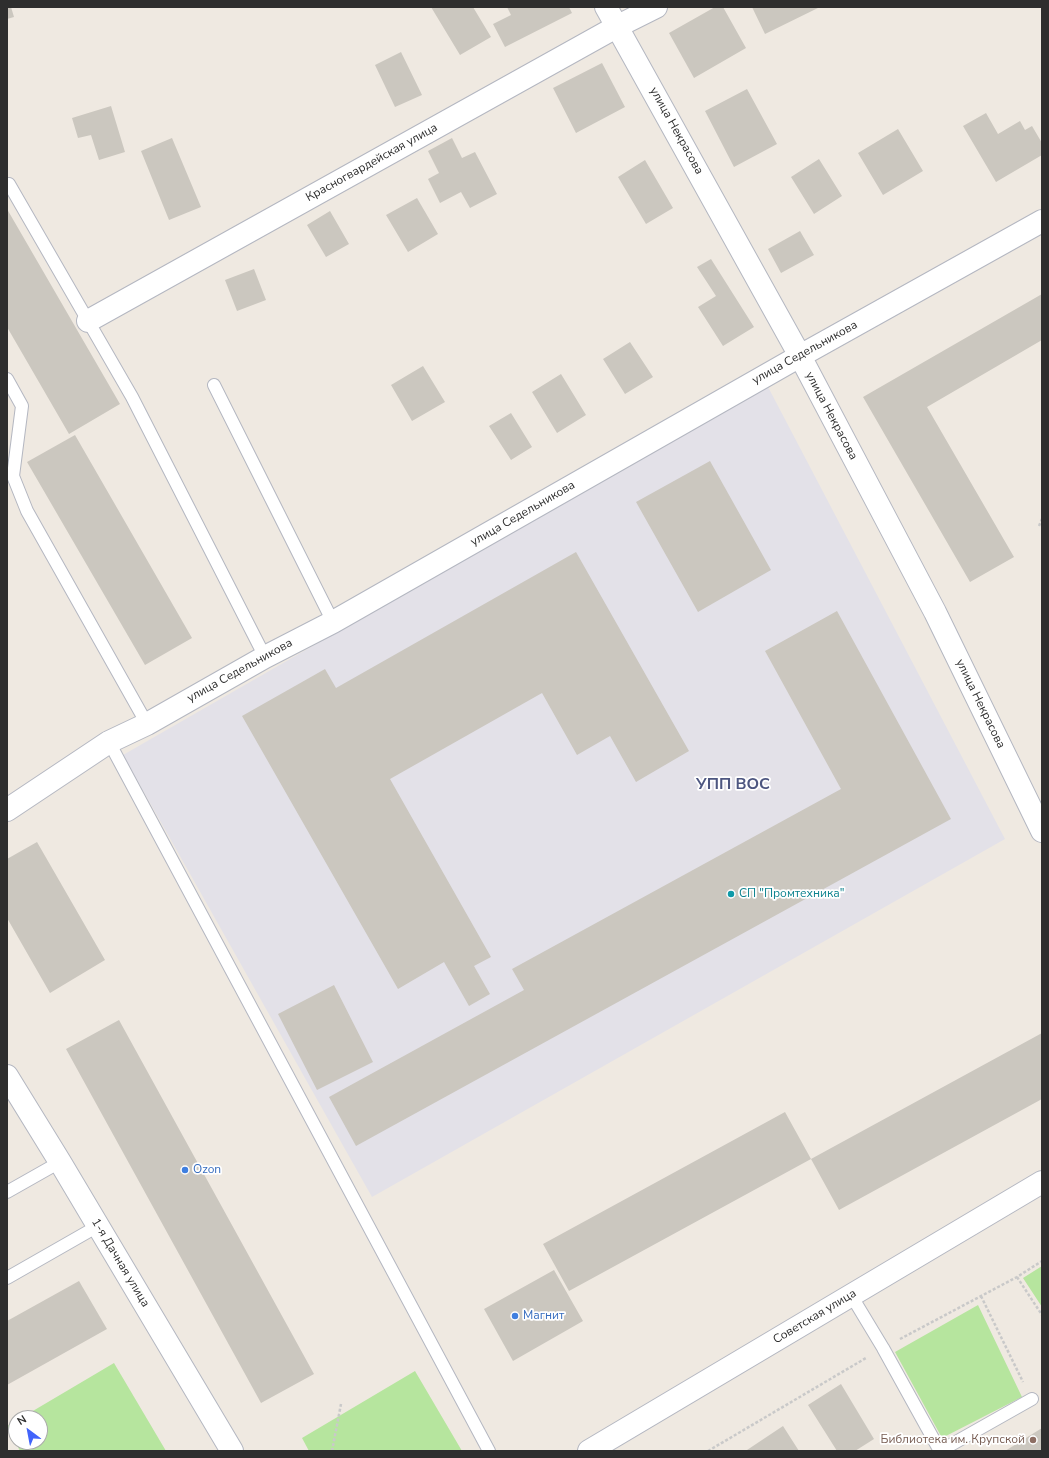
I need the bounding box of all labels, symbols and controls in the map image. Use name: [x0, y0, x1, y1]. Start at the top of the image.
street label: улица Некрасова: [646, 85, 706, 177]
street label: Красногвардейская улица: [304, 121, 440, 205]
street label: улица Седельникова: [750, 318, 860, 388]
street label: улица Некрасова: [802, 370, 860, 462]
street label: улица Седельникова: [468, 478, 578, 550]
street label: улица Седельникова: [185, 636, 295, 706]
street label: улица Некрасова: [952, 657, 1008, 751]
district label: УПП ВОС: [696, 775, 770, 795]
place label: СП "Промтехника": [739, 887, 844, 901]
marker: СП "Промтехника": [726, 889, 736, 899]
place label: Ozon: [193, 1163, 221, 1177]
marker: Ozon: [180, 1165, 190, 1175]
street label: 1-я Дачная улица: [88, 1216, 152, 1310]
street label: Советская улица: [771, 1286, 859, 1348]
place label: Магнит: [523, 1309, 564, 1323]
marker: Магнит: [510, 1311, 520, 1321]
north arrow: [8, 1410, 48, 1450]
text: N: [14, 1412, 29, 1429]
place label: Библиотека им. Крупской: [880, 1433, 1025, 1447]
marker: Библиотека им. Крупской: [1028, 1435, 1038, 1445]

